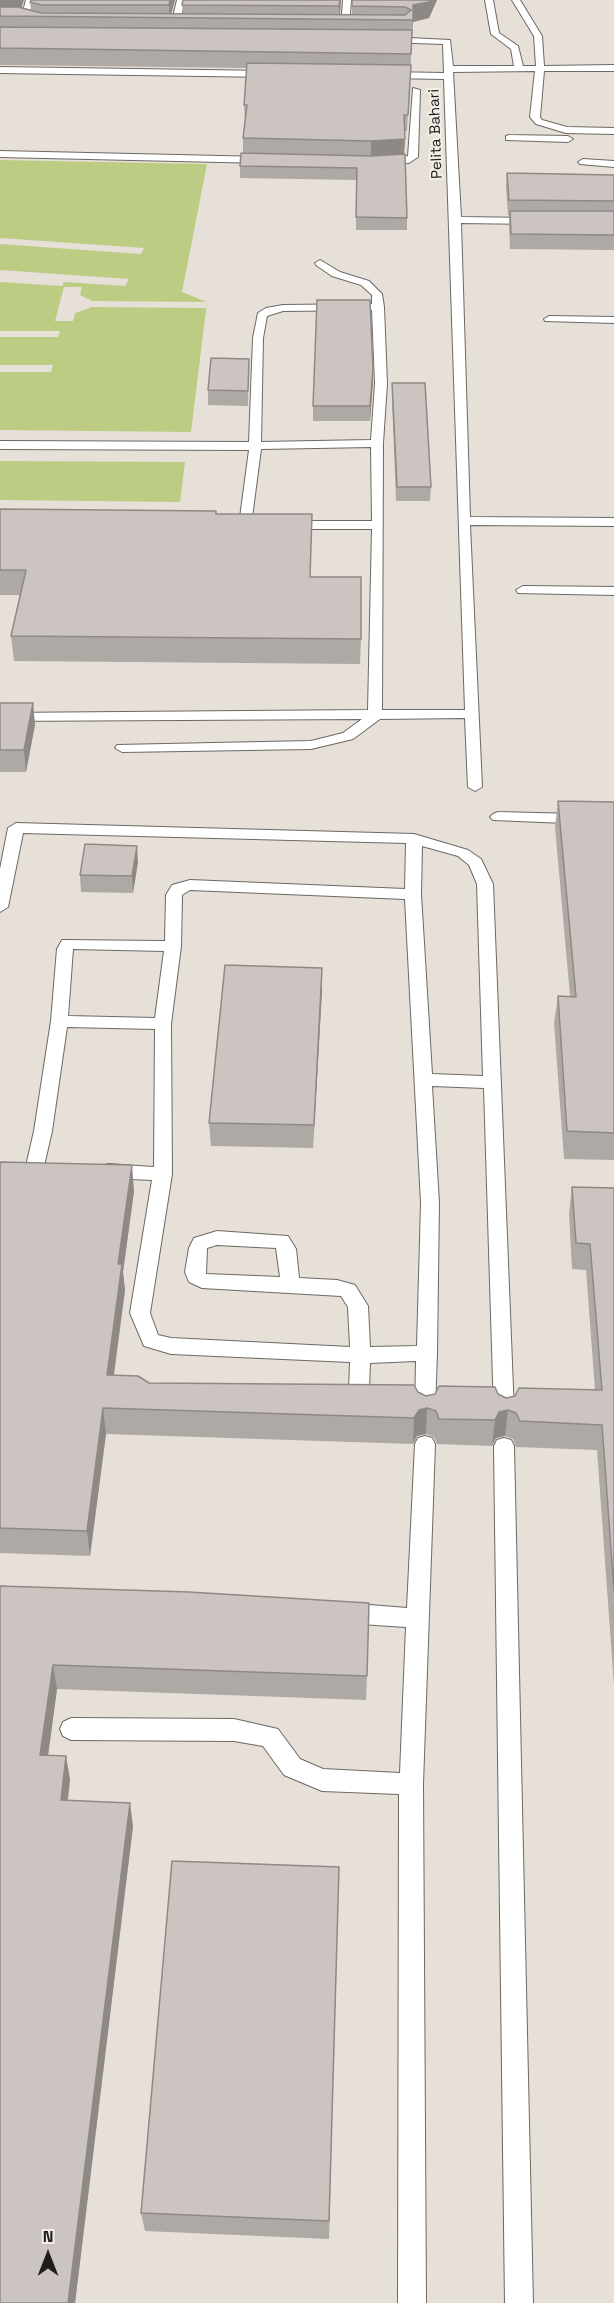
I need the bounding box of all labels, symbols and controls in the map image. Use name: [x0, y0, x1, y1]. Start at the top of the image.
street label: Pelita Bahari: [425, 89, 447, 179]
north arrow: [18, 2225, 78, 2285]
text: N: [43, 2226, 53, 2247]

